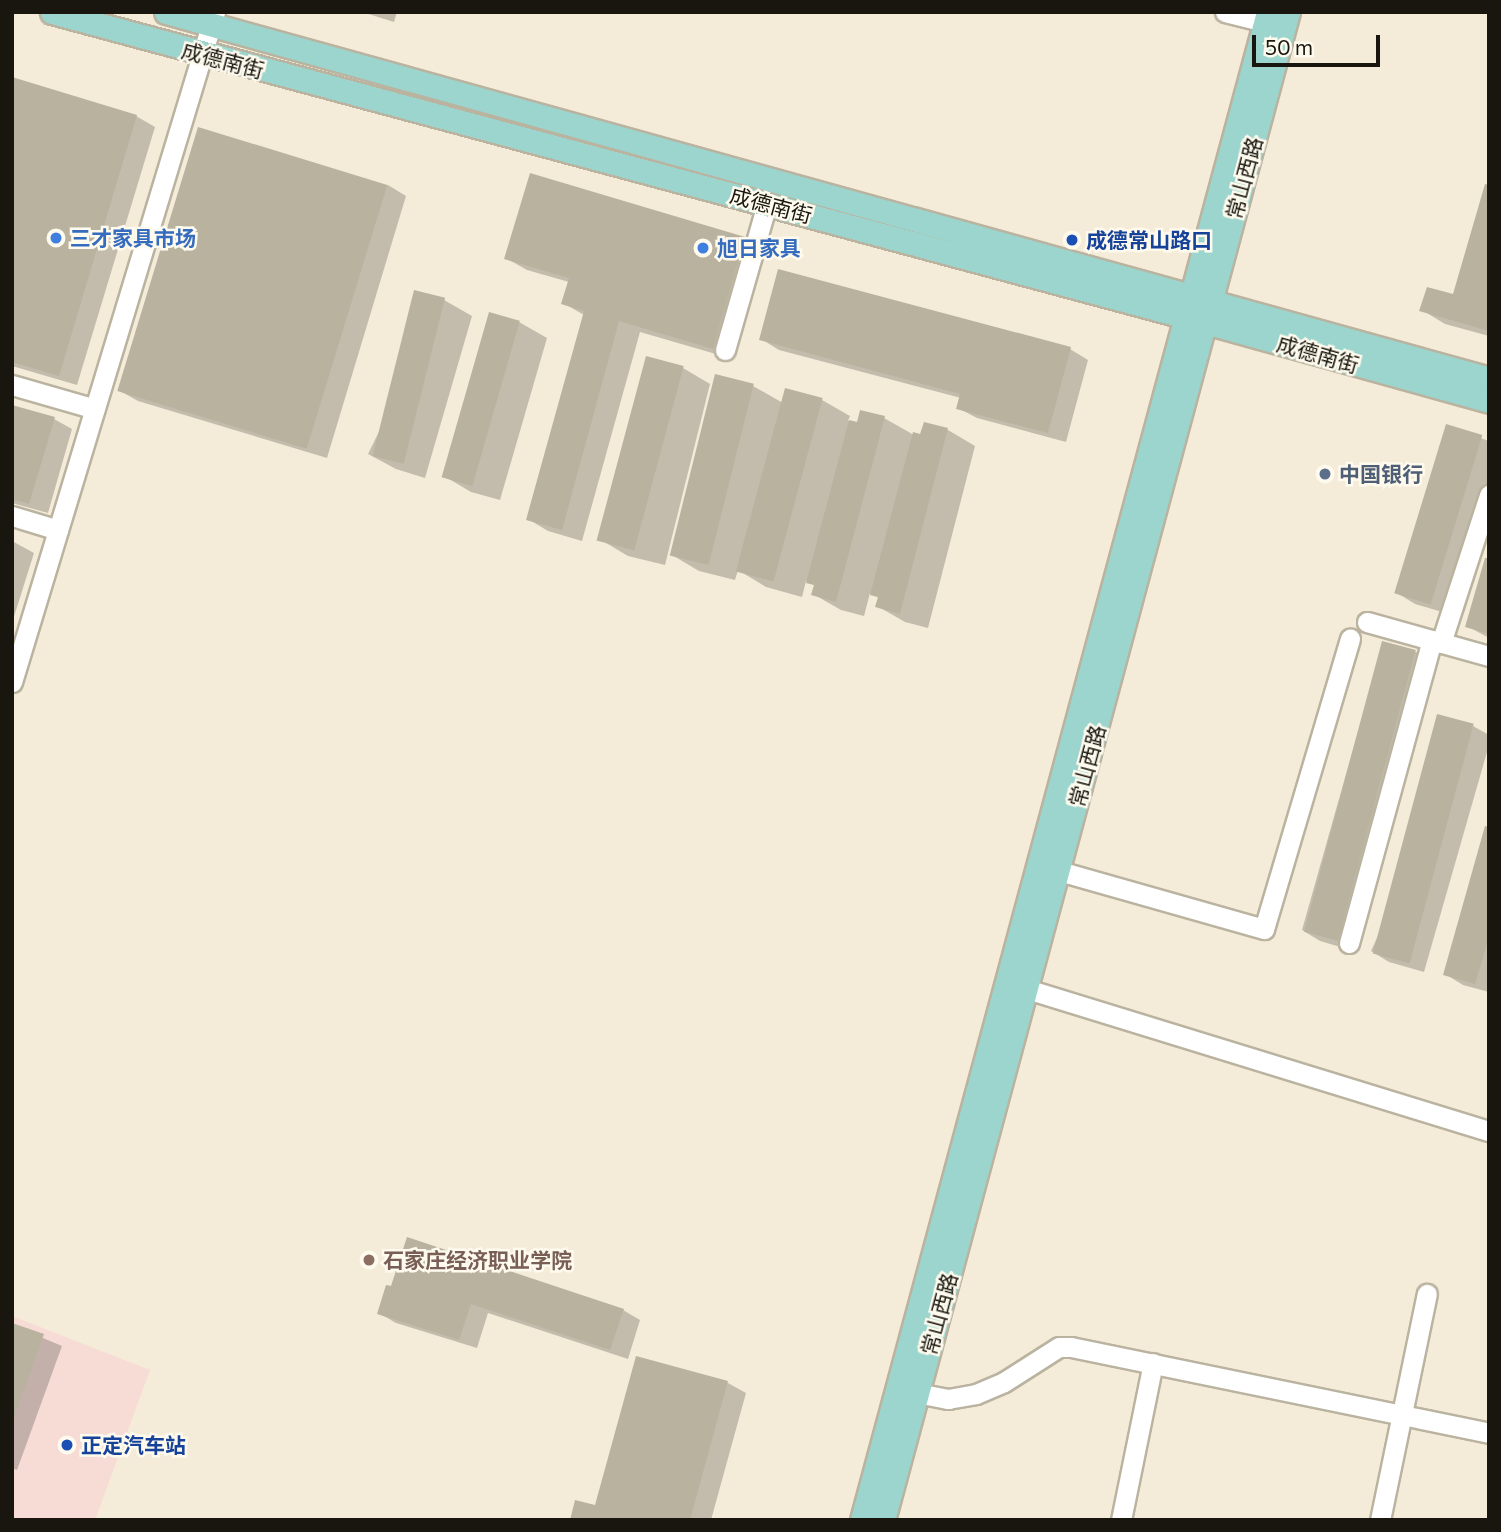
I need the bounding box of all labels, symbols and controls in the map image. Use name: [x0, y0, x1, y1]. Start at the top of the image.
scale bar: [1256, 21, 1384, 65]
text: 50 m: [1265, 34, 1313, 59]
street label: 成德南街: [179, 37, 267, 83]
street label: 常山西路: [1221, 134, 1267, 222]
street label: 成德南街: [727, 182, 815, 228]
place label: 三才家具市场: [70, 225, 196, 251]
place label: 成德常山路口: [1086, 227, 1212, 253]
marker: 三才家具市场: [48, 230, 64, 246]
marker: 成德常山路口: [1064, 232, 1080, 248]
place label: 旭日家具: [717, 235, 801, 261]
marker: 旭日家具: [695, 240, 711, 256]
street label: 成德南街: [1274, 330, 1362, 378]
place label: 中国银行: [1339, 461, 1423, 487]
marker: 中国银行: [1317, 466, 1333, 482]
street label: 常山西路: [1064, 722, 1110, 810]
place label: 石家庄经济职业学院: [383, 1247, 572, 1273]
marker: 石家庄经济职业学院: [361, 1252, 377, 1268]
street label: 常山西路: [916, 1270, 962, 1358]
place label: 正定汽车站: [81, 1432, 186, 1458]
marker: 正定汽车站: [59, 1437, 75, 1453]

